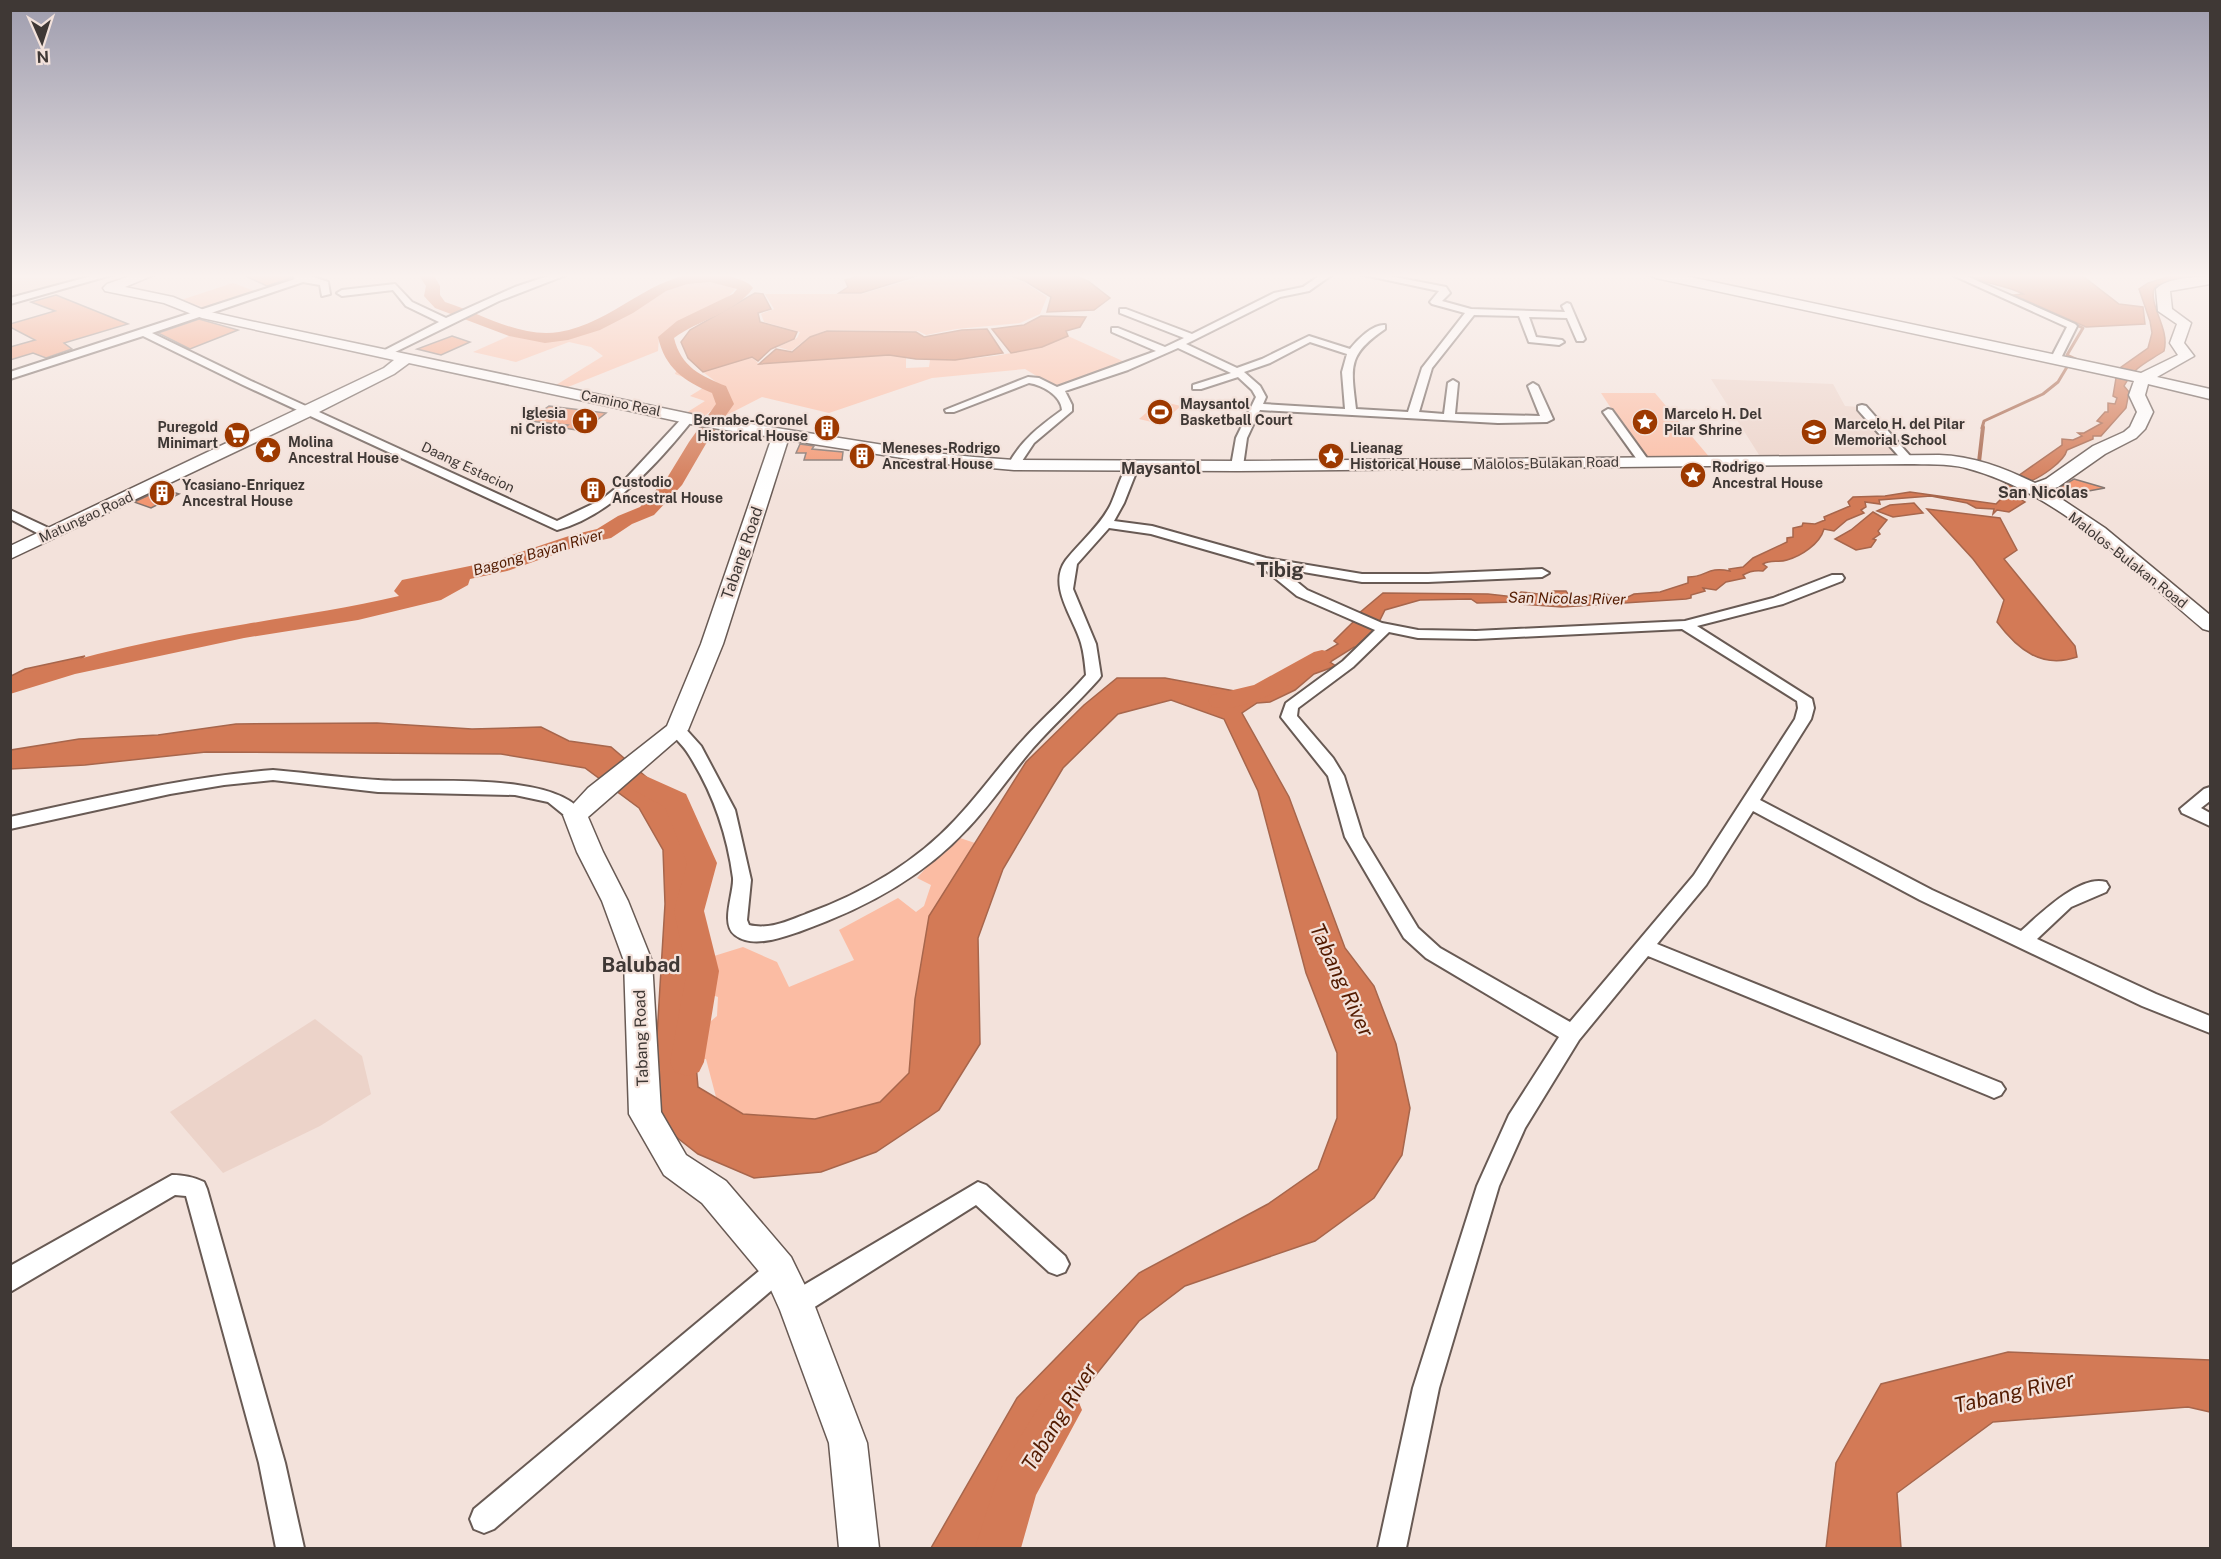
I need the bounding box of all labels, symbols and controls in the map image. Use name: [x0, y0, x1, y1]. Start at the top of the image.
north arrow: [12, 12, 72, 72]
text: N: [36, 47, 50, 66]
street label: Camino Real: [580, 387, 662, 419]
place label: Maysantol Basketball Court: [1180, 396, 1293, 428]
sports icon: Maysantol Basketball Court: [1145, 397, 1175, 427]
place label: Iglesia ni Cristo: [510, 405, 566, 437]
church icon: Iglesia ni Cristo: [570, 406, 600, 436]
place label: Marcelo H. Del Pilar Shrine: [1664, 406, 1762, 438]
place icon: Marcelo H. Del Pilar Shrine: [1630, 407, 1660, 437]
place label: Bernabe-Coronel Historical House: [693, 412, 808, 444]
building icon: Bernabe-Coronel Historical House: [812, 413, 842, 443]
place label: Marcelo H. del Pilar Memorial School: [1834, 416, 1965, 448]
school or university icon: Marcelo H. del Pilar Memorial School: [1799, 417, 1829, 447]
place label: Puregold Minimart: [157, 419, 218, 451]
supermarket icon: Puregold Minimart: [222, 420, 252, 450]
place label: Molina Ancestral House: [288, 434, 399, 466]
place icon: Molina Ancestral House: [253, 435, 283, 465]
street label: Daang Estacion: [419, 438, 517, 496]
place label: Meneses-Rodrigo Ancestral House: [882, 440, 1000, 472]
place label: Lieanag Historical House: [1350, 440, 1461, 472]
building icon: Meneses-Rodrigo Ancestral House: [847, 441, 877, 471]
place icon: Lieanag Historical House: [1316, 441, 1346, 471]
street label: Malolos-Bulakan Road: [1473, 454, 1619, 472]
district label: Maysantol: [1121, 459, 1201, 478]
place label: Rodrigo Ancestral House: [1712, 459, 1823, 491]
place icon: Rodrigo Ancestral House: [1678, 460, 1708, 490]
place label: Custodio Ancestral House: [612, 474, 723, 506]
building icon: Custodio Ancestral House: [578, 475, 608, 505]
place label: Ycasiano-Enriquez Ancestral House: [182, 477, 305, 509]
building icon: Ycasiano-Enriquez Ancestral House: [147, 478, 177, 508]
district label: San Nicolas: [1998, 483, 2088, 502]
street label: Matungao Road: [36, 488, 136, 546]
street label: Tabang Road: [717, 504, 767, 602]
street label: Malolos-Bulakan Road: [2066, 509, 2190, 611]
water label: Bagong Bayan River: [471, 525, 605, 579]
district label: Tibig: [1256, 558, 1304, 582]
water label: San Nicolas River: [1508, 588, 1626, 608]
water label: Tabang River: [1305, 919, 1380, 1042]
district label: Balubad: [601, 953, 681, 977]
street label: Tabang Road: [630, 989, 652, 1087]
water label: Tabang River: [1016, 1358, 1103, 1475]
water label: Tabang River: [1952, 1366, 2077, 1418]

